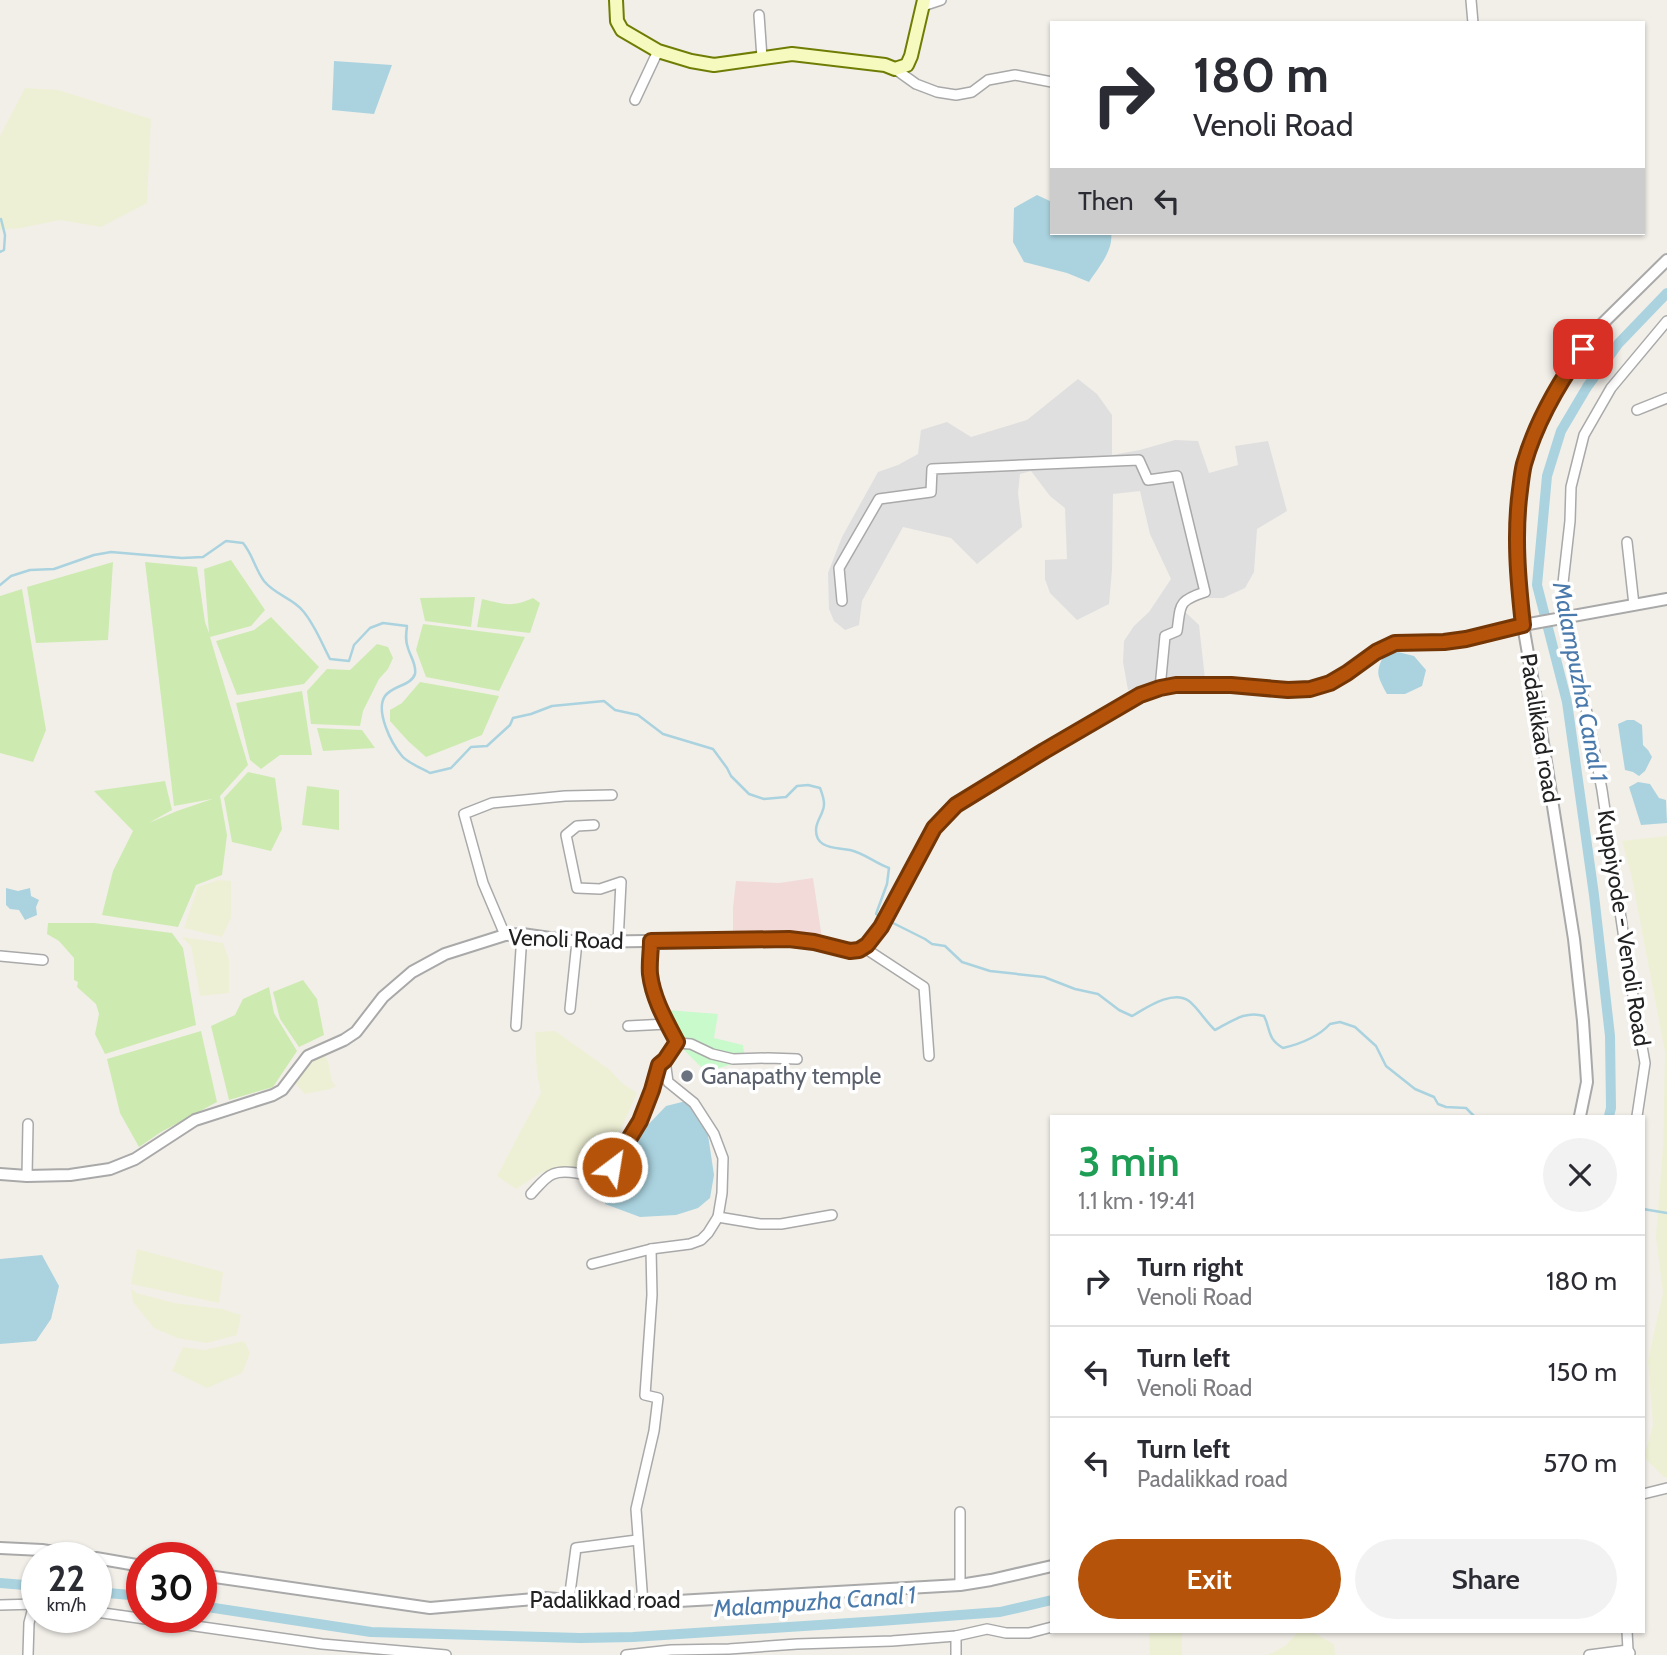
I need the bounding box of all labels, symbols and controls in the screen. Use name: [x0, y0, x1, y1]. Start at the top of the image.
text: 180 m: [1193, 45, 1329, 104]
icon: right: [1078, 49, 1169, 140]
text: Venoli Road: [1193, 105, 1353, 144]
icon: left: [1148, 182, 1186, 220]
text: Then: [1078, 185, 1134, 217]
pin: [1553, 319, 1613, 379]
icon: arrive: [1564, 330, 1602, 368]
water label: Malampuzha Canal 1: [1547, 578, 1614, 784]
street label: Padalikkad road: [1514, 651, 1566, 805]
street label: Kuppiyode - Venoli Road: [1591, 808, 1657, 1048]
street label: Venoli Road: [508, 923, 624, 955]
place label: Ganapathy temple: [701, 1062, 881, 1090]
marker: Ganapathy temple: [679, 1068, 695, 1084]
position arrow: [575, 1130, 649, 1204]
text: 3 min: [1078, 1135, 1180, 1187]
button: close: [1543, 1138, 1617, 1212]
text: 1.1 km · 19:41: [1078, 1187, 1195, 1215]
text: Turn right: [1137, 1251, 1243, 1283]
icon: right: [1078, 1262, 1116, 1300]
text: 180 m: [1546, 1265, 1617, 1297]
text: Venoli Road: [1137, 1283, 1252, 1311]
text: Turn left: [1137, 1342, 1230, 1374]
icon: left: [1078, 1353, 1116, 1391]
text: 150 m: [1548, 1356, 1617, 1388]
text: Venoli Road: [1137, 1374, 1252, 1402]
text: Turn left: [1137, 1433, 1230, 1465]
icon: left: [1078, 1444, 1116, 1482]
text: 570 m: [1543, 1447, 1617, 1479]
text: Padalikkad road: [1137, 1465, 1288, 1493]
button: Exit: [1078, 1539, 1341, 1619]
button: Share: [1355, 1539, 1617, 1619]
speed limit sign: 30: [126, 1542, 217, 1633]
text: 22: [48, 1557, 85, 1600]
water label: Malampuzha Canal 1: [712, 1580, 917, 1623]
street label: Padalikkad road: [530, 1586, 680, 1614]
text: km/h: [47, 1594, 86, 1616]

